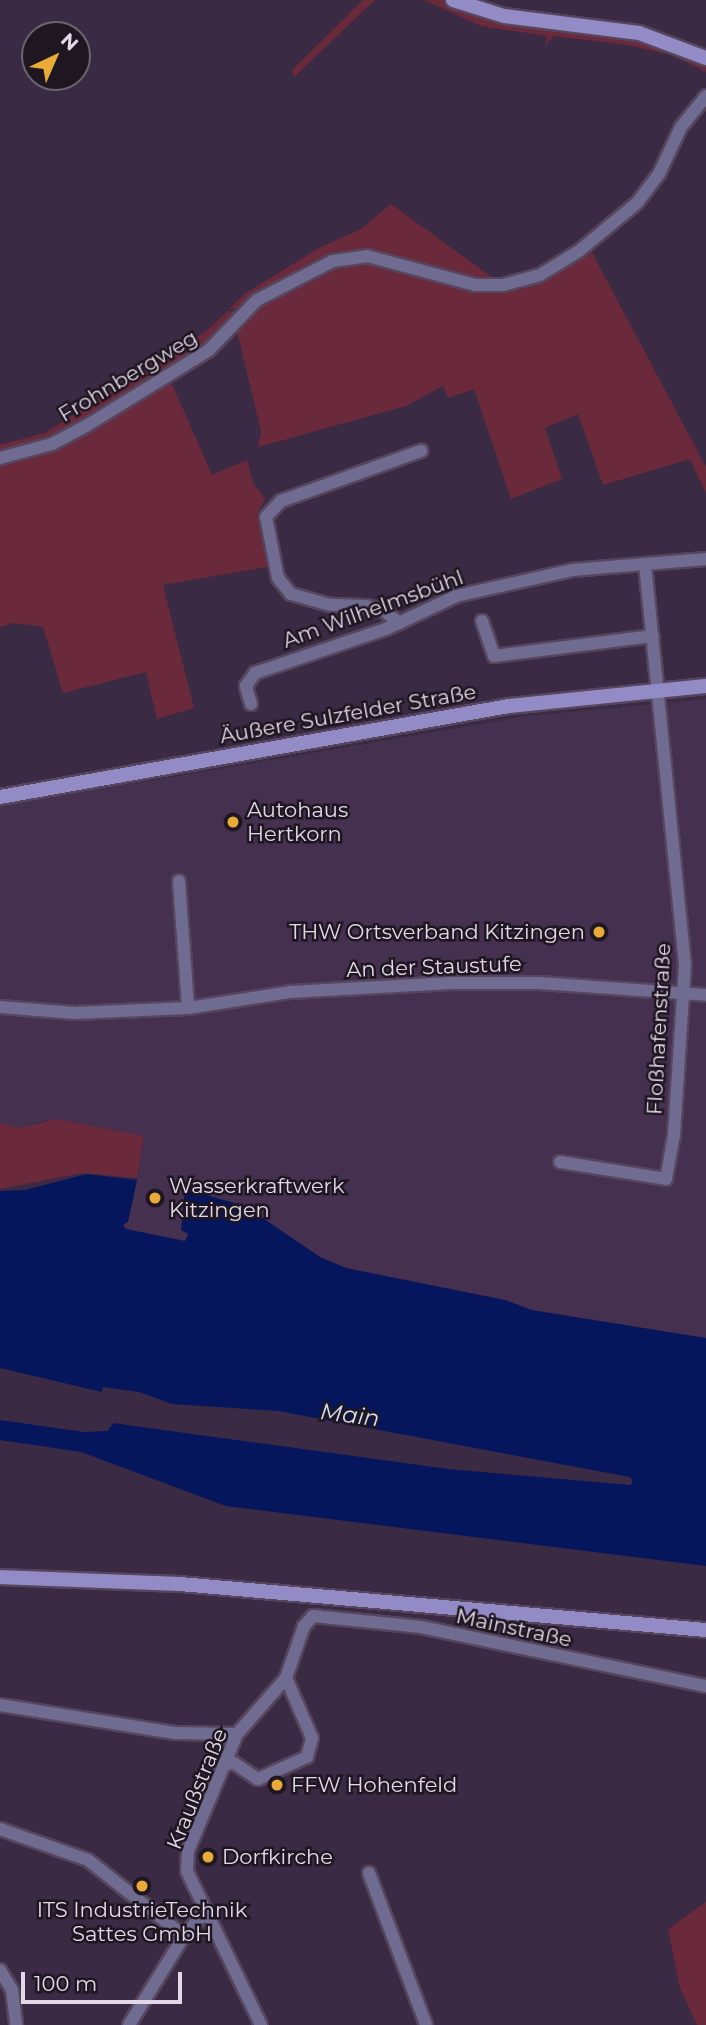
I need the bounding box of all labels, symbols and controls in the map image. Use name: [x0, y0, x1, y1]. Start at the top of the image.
north arrow: [21, 21, 91, 91]
text: N: [56, 28, 83, 56]
street label: Frohnbergweg: [54, 325, 202, 427]
street label: Am Wilhelmsbühl: [279, 565, 467, 653]
street label: Äußere Sulzfelder Straße: [218, 679, 478, 749]
place label: Autohaus Hertkorn: [247, 797, 348, 847]
marker: Autohaus Hertkorn: [225, 814, 241, 830]
place label: THW Ortsverband Kitzingen: [289, 919, 585, 945]
marker: THW Ortsverband Kitzingen: [591, 924, 607, 940]
street label: Floßhafenstraße: [642, 942, 676, 1116]
street label: An der Staustufe: [346, 951, 522, 983]
place label: Wasserkraftwerk Kitzingen: [169, 1173, 344, 1223]
marker: Wasserkraftwerk Kitzingen: [147, 1190, 163, 1206]
water label: Main: [319, 1398, 381, 1432]
street label: Mainstraße: [454, 1603, 574, 1653]
street label: Kraußstraße: [161, 1725, 233, 1853]
place label: FFW Hohenfeld: [291, 1772, 457, 1798]
marker: FFW Hohenfeld: [269, 1777, 285, 1793]
place label: Dorfkirche: [222, 1844, 333, 1870]
marker: Dorfkirche: [200, 1849, 216, 1865]
marker: ITS IndustrieTechnik Sattes GmbH: [134, 1878, 150, 1894]
place label: ITS IndustrieTechnik Sattes GmbH: [37, 1897, 247, 1947]
scale bar: [24, 1958, 186, 2002]
text: 100 m: [34, 1971, 97, 1996]

